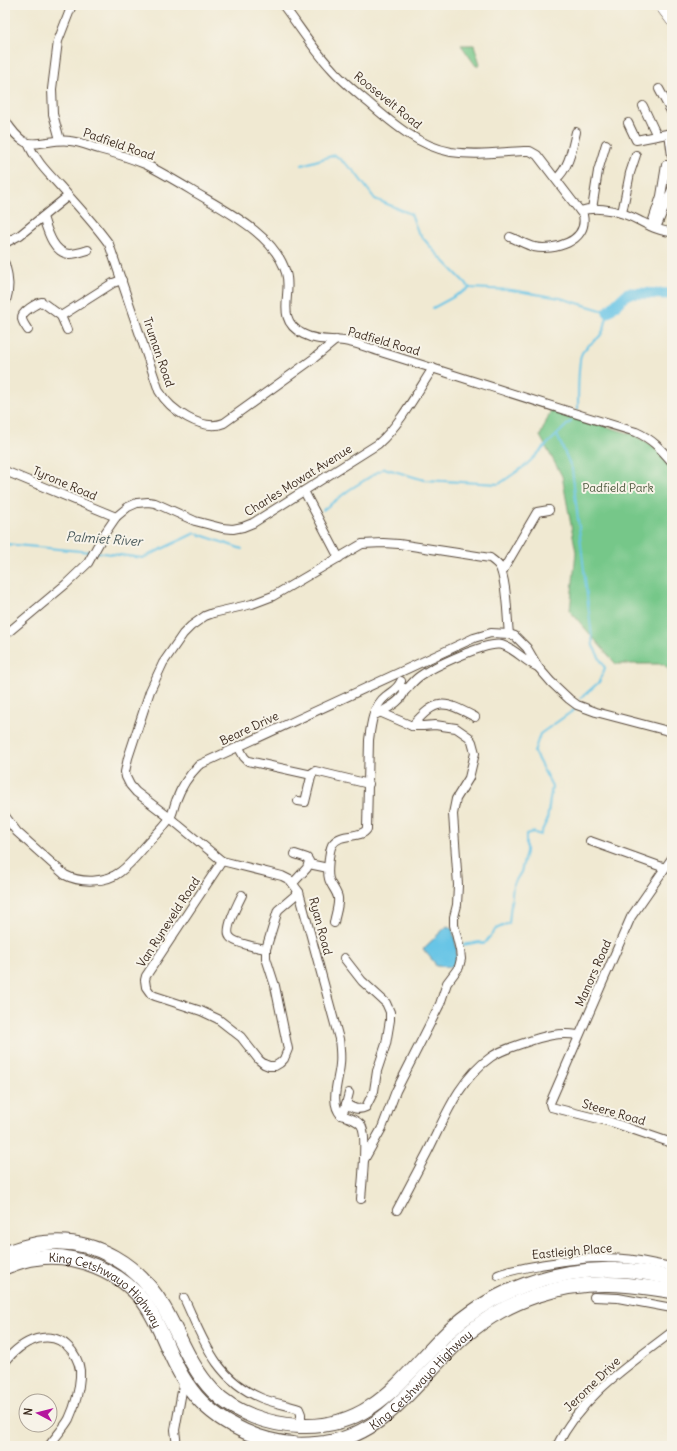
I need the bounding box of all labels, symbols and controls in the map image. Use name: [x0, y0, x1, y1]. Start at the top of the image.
street label: Roosevelt Road: [351, 68, 425, 132]
street label: Padfield Road: [81, 125, 157, 163]
street label: Truman Road: [140, 315, 178, 389]
street label: Padfield Road: [346, 324, 422, 358]
street label: Charles Mowat Avenue: [242, 441, 354, 519]
street label: Tyrone Road: [31, 463, 99, 503]
park label: Padfield Park: [582, 480, 654, 495]
water label: Palmiet River: [65, 528, 144, 550]
street label: Beare Drive: [217, 708, 281, 748]
street label: Van Ryneveld Road: [133, 874, 203, 970]
street label: Ryan Road: [306, 895, 336, 957]
street label: Manors Road: [572, 937, 614, 1009]
street label: Steere Road: [581, 1096, 647, 1128]
street label: Eastleigh Place: [531, 1240, 613, 1262]
street label: King Cetshwayo Highway: [49, 1249, 165, 1330]
street label: King Cetshwayo Highway: [366, 1326, 475, 1433]
street label: Jerome Drive: [561, 1353, 623, 1415]
north arrow: [18, 1393, 58, 1433]
text: N: [21, 1407, 35, 1416]

